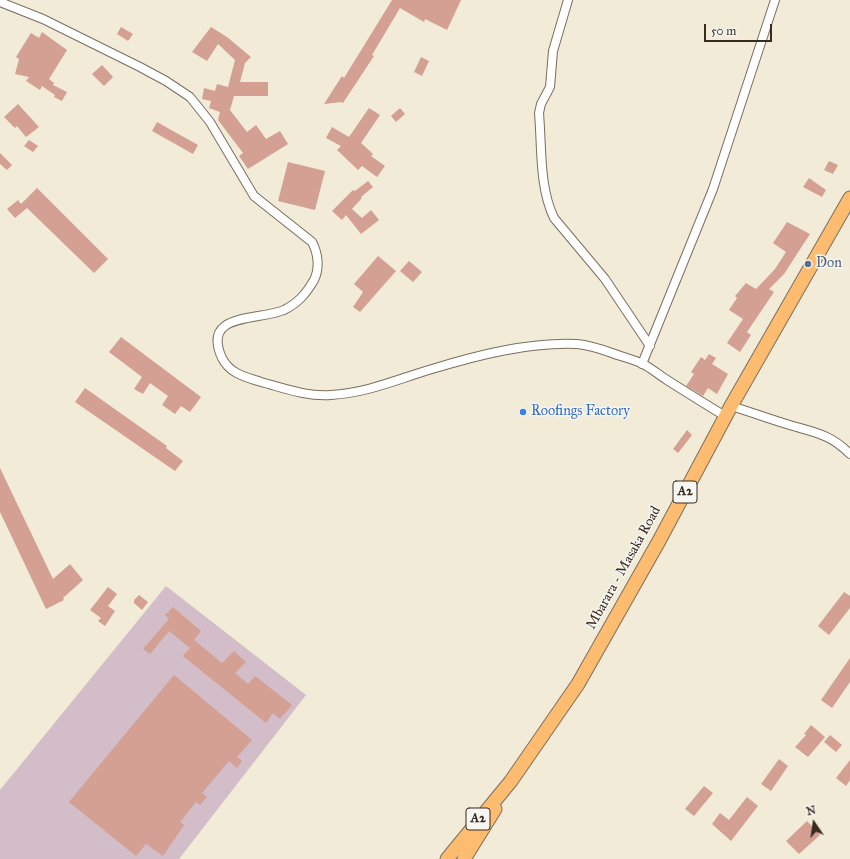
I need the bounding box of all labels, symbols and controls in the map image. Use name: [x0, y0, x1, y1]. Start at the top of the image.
scale bar: [706, 16, 774, 42]
text: 50 m: [711, 24, 736, 38]
place label: Don: [816, 256, 842, 272]
marker: Don: [803, 259, 813, 269]
place label: Roofings Factory: [531, 404, 630, 420]
marker: Roofings Factory: [518, 407, 528, 417]
road number: A2: [673, 481, 697, 503]
street label: Mbarara - Masaka Road: [583, 504, 665, 632]
north arrow: [794, 803, 834, 843]
text: N: [805, 803, 817, 818]
road number: A2: [466, 808, 490, 830]

